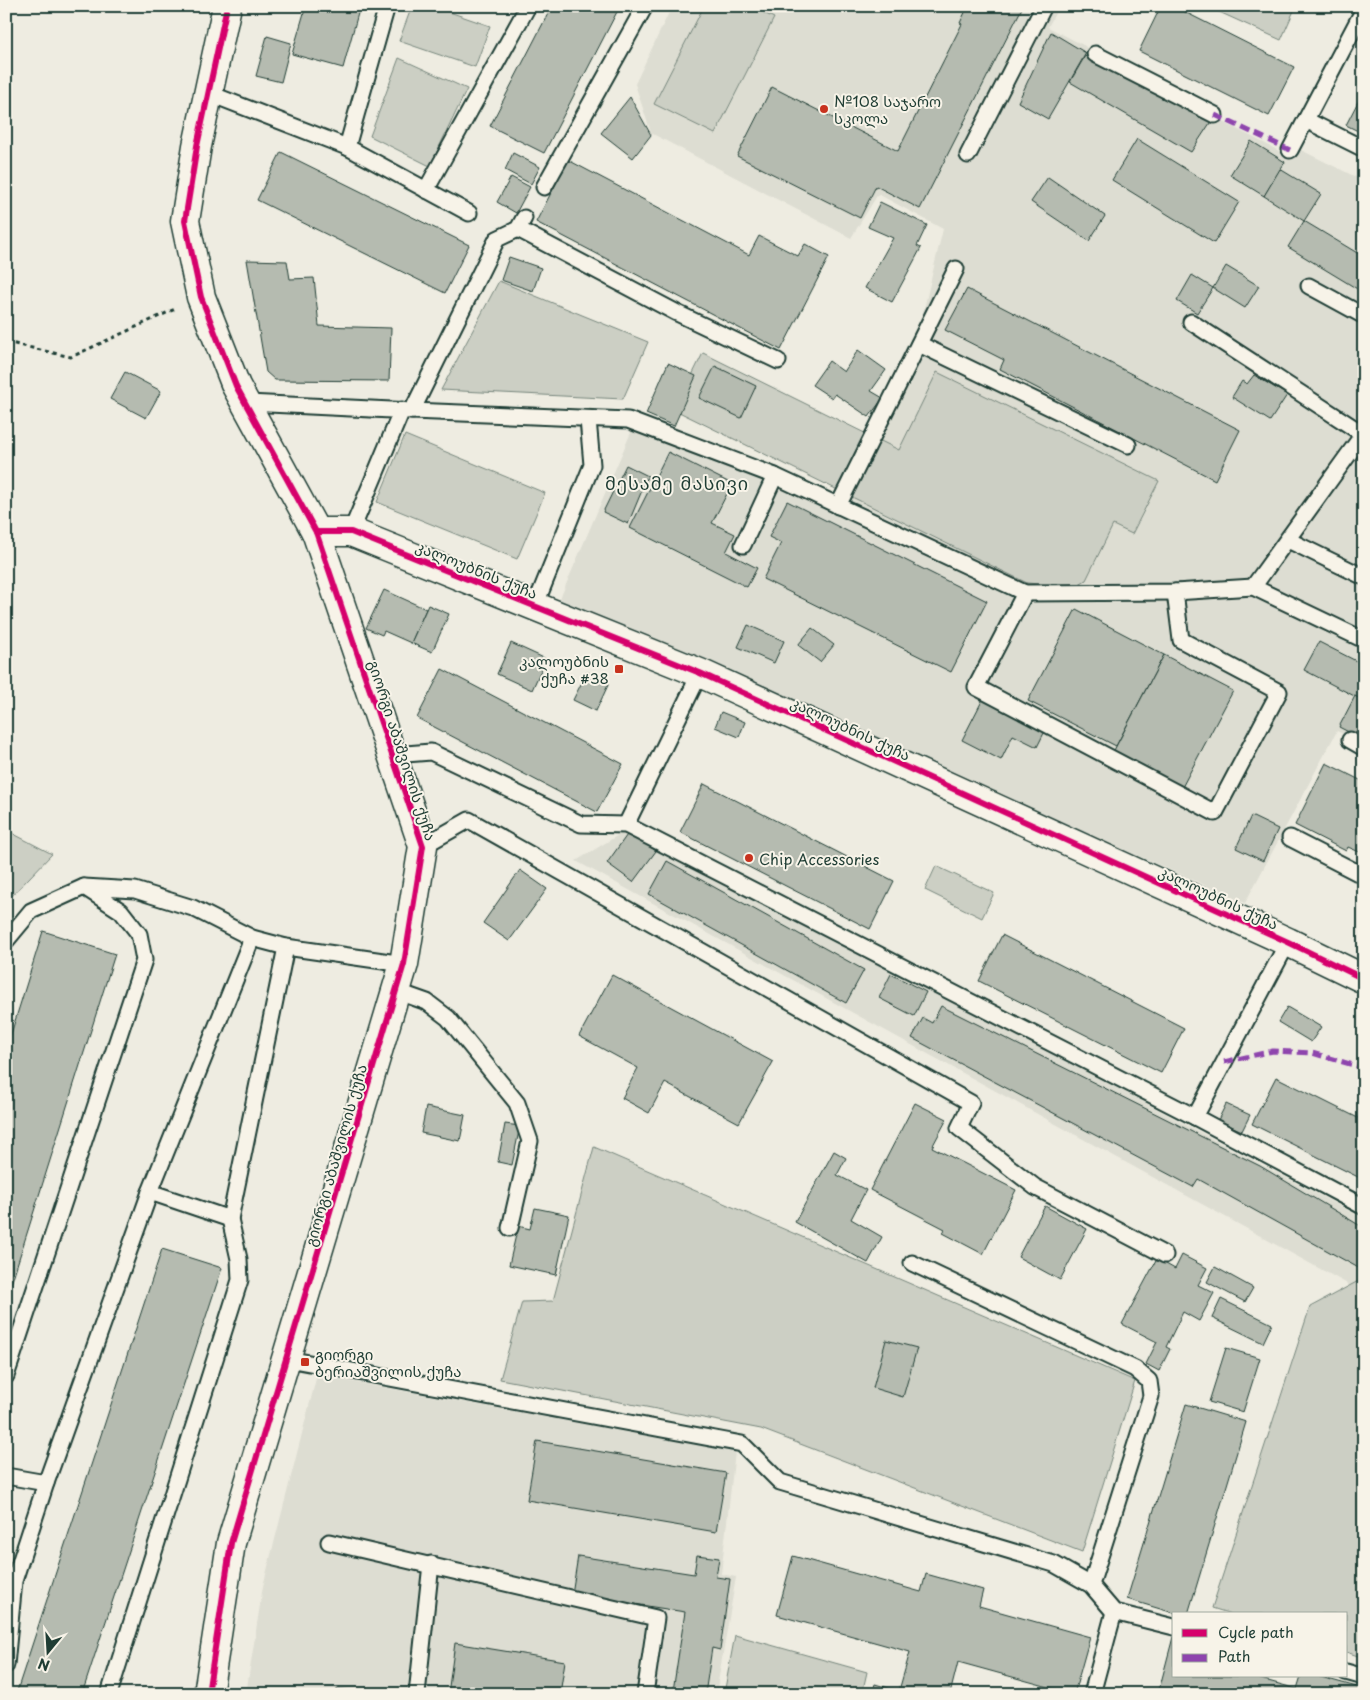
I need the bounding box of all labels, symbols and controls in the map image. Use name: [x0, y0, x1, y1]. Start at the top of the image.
place label: №108 საჯარო სკოლა: [834, 89, 941, 129]
marker: №108 საჯარო სკოლა: [818, 103, 830, 115]
district label: მესამე მასივი: [605, 469, 749, 496]
street label: კალოუბნის ქუჩა: [413, 534, 541, 604]
place label: კალოუბნის ქუჩა #38: [519, 649, 609, 689]
street label: გიორგი აბაშვილის ქუჩა: [363, 657, 443, 843]
marker: კალოუბნის ქუჩა #38: [613, 663, 625, 675]
street label: კალოუბნის ქუჩა: [787, 690, 915, 766]
place label: Chip Accessories: [759, 847, 880, 870]
marker: Chip Accessories: [743, 852, 755, 864]
street label: კალოუბნის ქუჩა: [1155, 859, 1283, 935]
street label: გიორგი აბაშვილის ქუჩა: [298, 1061, 372, 1249]
place label: გიორგი ბერიაშვილის ქუჩა: [315, 1342, 462, 1382]
marker: გიორგი ბერიაშვილის ქუჩა: [299, 1356, 311, 1368]
legend: [1172, 1612, 1348, 1678]
text: Cycle path: [1218, 1620, 1294, 1643]
north arrow: [22, 1628, 72, 1678]
text: Path: [1218, 1644, 1250, 1667]
text: N: [35, 1653, 52, 1677]

